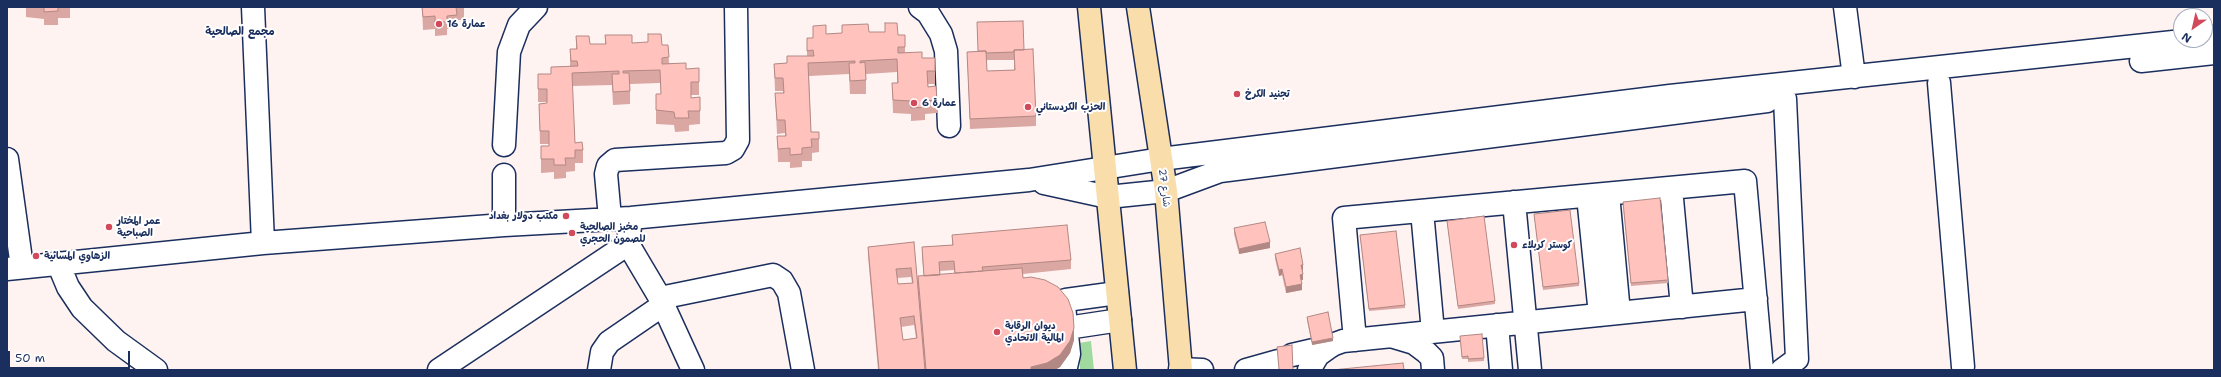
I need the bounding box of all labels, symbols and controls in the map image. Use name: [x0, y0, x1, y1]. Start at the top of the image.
north arrow: [2173, 8, 2213, 48]
place label: عمارة 16: [447, 18, 486, 30]
marker: عمارة 16: [434, 19, 444, 29]
district label: مجمع الصالحية: [205, 25, 275, 39]
text: N: [2179, 29, 2194, 46]
place label: تجنيد الكرخ: [1245, 88, 1290, 100]
marker: تجنيد الكرخ: [1232, 89, 1242, 99]
place label: عمارة 6: [922, 97, 957, 109]
marker: عمارة 6: [909, 98, 919, 108]
place label: الحزب الكردستاني: [1036, 101, 1105, 113]
marker: الحزب الكردستاني: [1023, 102, 1033, 112]
street label: شارع 27: [1156, 168, 1172, 208]
place label: مكتب دولار بغداد: [489, 210, 558, 222]
marker: مكتب دولار بغداد: [561, 211, 571, 221]
place label: عمر المختار الصباحية: [117, 215, 160, 238]
place label: مخبز الصالحية للصمون الحجري: [580, 221, 645, 244]
marker: عمر المختار الصباحية: [104, 222, 114, 232]
marker: مخبز الصالحية للصمون الحجري: [567, 228, 577, 238]
place label: كوستر كربلاء: [1522, 239, 1572, 251]
marker: كوستر كربلاء: [1509, 240, 1519, 250]
place label: الزهاوي المسائية: [44, 250, 110, 262]
marker: الزهاوي المسائية: [31, 251, 41, 261]
place label: ديوان الرقابة المالية الاتحادي: [1005, 320, 1064, 344]
marker: ديوان الرقابة المالية الاتحادي: [992, 327, 1002, 337]
scale bar: [10, 343, 132, 369]
text: 50 m: [15, 350, 45, 366]

